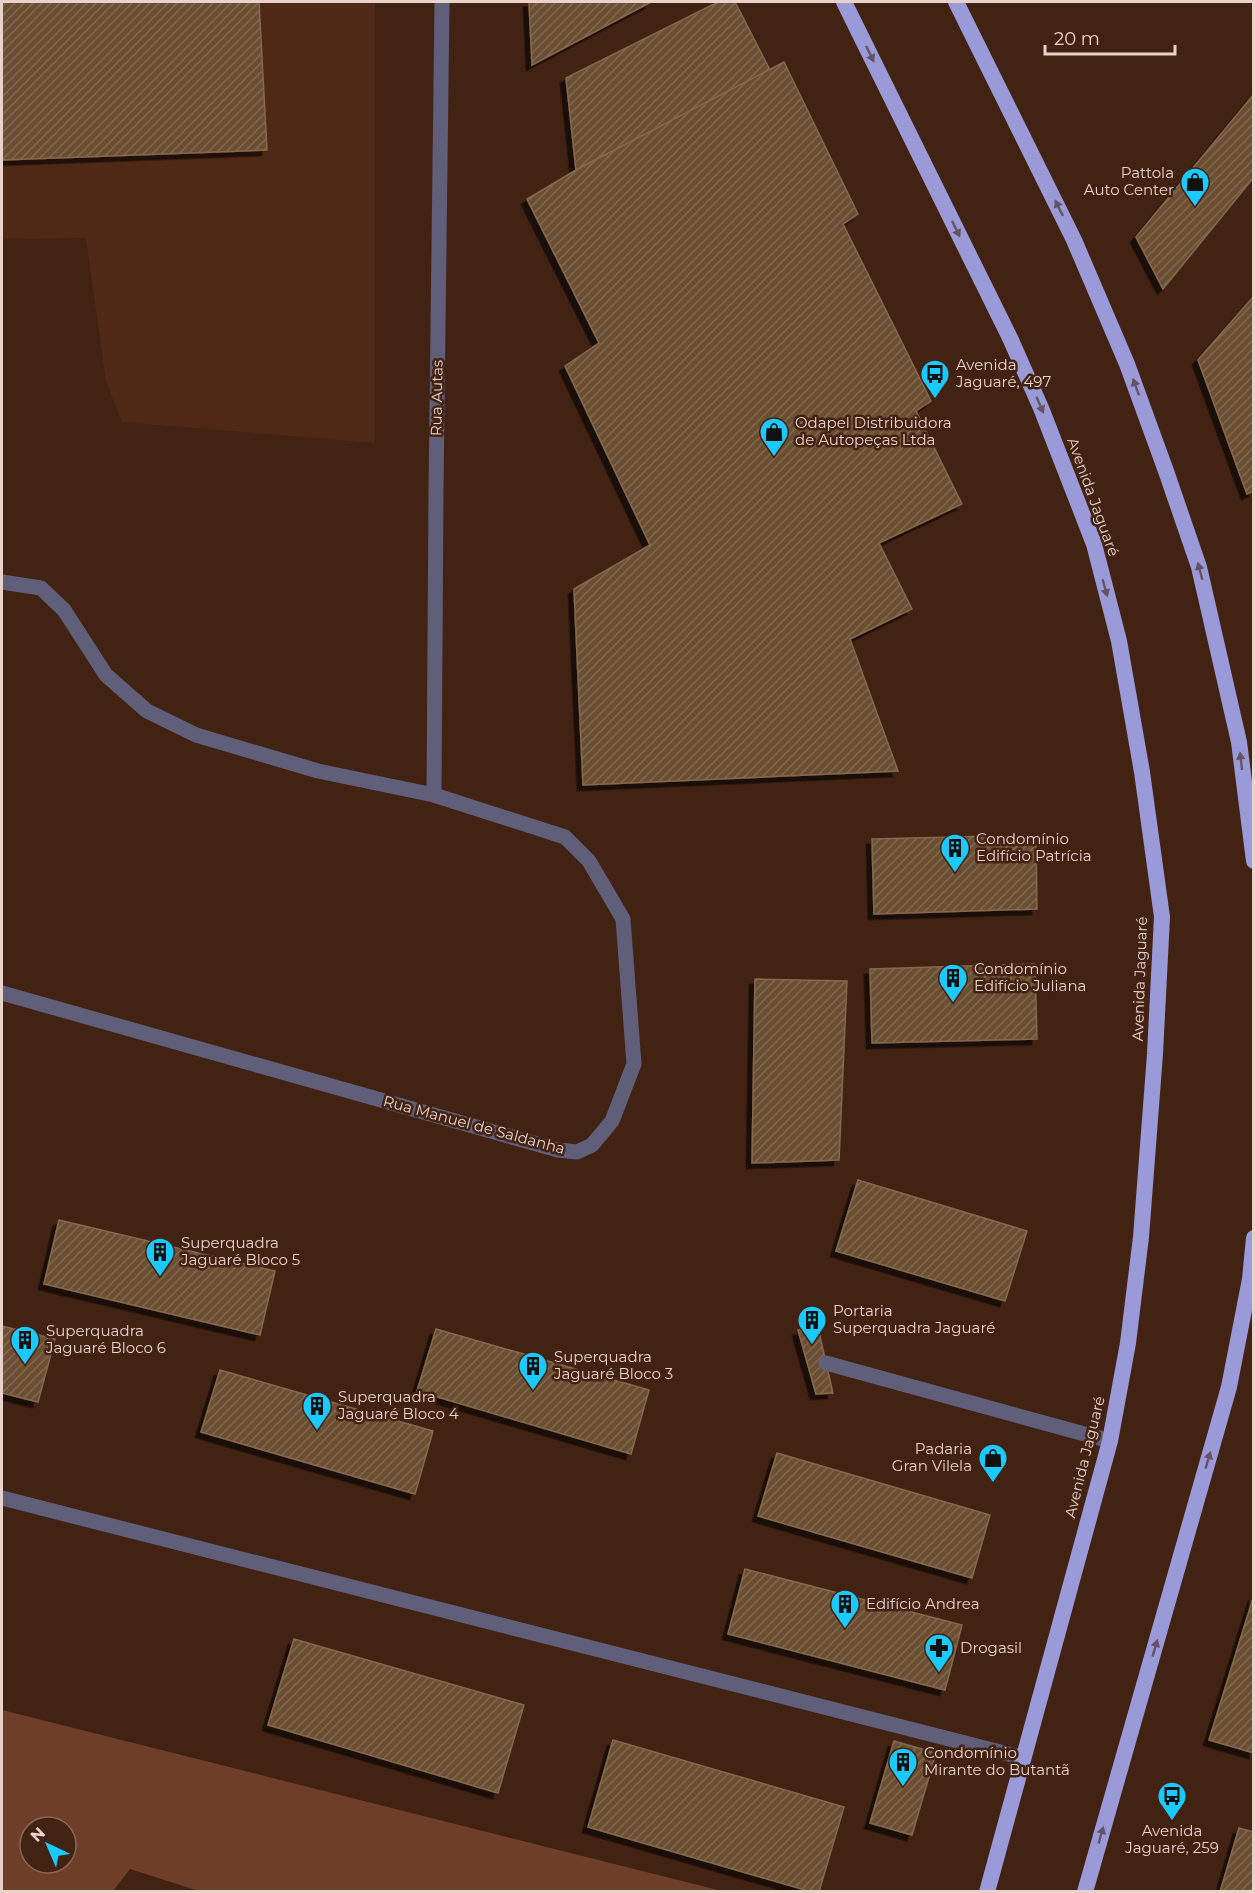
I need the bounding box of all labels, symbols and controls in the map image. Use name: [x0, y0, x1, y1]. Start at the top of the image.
scale bar: [1045, 18, 1176, 56]
text: 20 m: [1054, 28, 1100, 50]
one-way arrow: [864, 45, 874, 63]
place label: Pattola Auto Center: [1084, 163, 1174, 199]
shop icon: Pattola Auto Center: [1179, 166, 1211, 208]
one-way arrow: [1054, 199, 1063, 216]
one-way arrow: [951, 220, 961, 237]
place label: Avenida Jaguaré, 497: [955, 355, 1051, 391]
bus stop icon: Avenida Jaguaré, 497: [919, 358, 951, 400]
street label: Rua Autas: [426, 360, 447, 436]
one-way arrow: [1130, 378, 1140, 396]
one-way arrow: [1036, 396, 1045, 414]
place label: Odapel Distribuidora de Autopeças Ltda: [795, 413, 952, 449]
shop icon: Odapel Distribuidora de Autopeças Ltda: [758, 416, 790, 458]
street label: Avenida Jaguaré: [1063, 435, 1124, 559]
one-way arrow: [1194, 562, 1204, 580]
one-way arrow: [1101, 579, 1111, 597]
one-way arrow: [1236, 752, 1246, 771]
place label: Condomínio Edifício Patrícia: [976, 829, 1092, 865]
building icon: Condomínio Edifício Patrícia: [939, 832, 971, 874]
street label: Avenida Jaguaré: [1128, 916, 1151, 1042]
place label: Condomínio Edifício Juliana: [974, 959, 1086, 995]
building icon: Condomínio Edifício Juliana: [937, 962, 969, 1004]
street label: Rua Manuel de Saldanha: [381, 1091, 567, 1158]
place label: Superquadra Jaguaré Bloco 5: [180, 1233, 300, 1269]
building icon: Superquadra Jaguaré Bloco 5: [144, 1236, 176, 1278]
place label: Portaria Superquadra Jaguaré: [833, 1301, 995, 1337]
building icon: Portaria Superquadra Jaguaré: [796, 1304, 828, 1346]
place label: Superquadra Jaguaré Bloco 6: [45, 1321, 166, 1357]
building icon: Superquadra Jaguaré Bloco 6: [9, 1324, 41, 1366]
place label: Superquadra Jaguaré Bloco 3: [553, 1347, 673, 1383]
building icon: Superquadra Jaguaré Bloco 3: [517, 1350, 549, 1392]
place label: Superquadra Jaguaré Bloco 4: [337, 1387, 459, 1423]
building icon: Superquadra Jaguaré Bloco 4: [301, 1390, 333, 1432]
street label: Avenida Jaguaré: [1060, 1394, 1109, 1520]
place label: Padaria Gran Vilela: [892, 1439, 972, 1475]
shop icon: Padaria Gran Vilela: [977, 1442, 1009, 1484]
one-way arrow: [1204, 1451, 1214, 1469]
building icon: Edifício Andrea: [829, 1588, 861, 1630]
place label: Edifício Andrea: [866, 1594, 980, 1613]
pharmacy icon: Drogasil: [923, 1632, 955, 1674]
place label: Drogasil: [960, 1638, 1022, 1657]
one-way arrow: [1151, 1639, 1160, 1657]
place label: Condomínio Mirante do Butantã: [924, 1743, 1070, 1779]
building icon: Condomínio Mirante do Butantã: [887, 1746, 919, 1788]
bus stop icon: Avenida Jaguaré, 259: [1156, 1780, 1188, 1822]
north arrow: [18, 1815, 78, 1875]
place label: Avenida Jaguaré, 259: [1124, 1821, 1219, 1857]
text: N: [27, 1823, 49, 1846]
one-way arrow: [1097, 1826, 1106, 1844]

